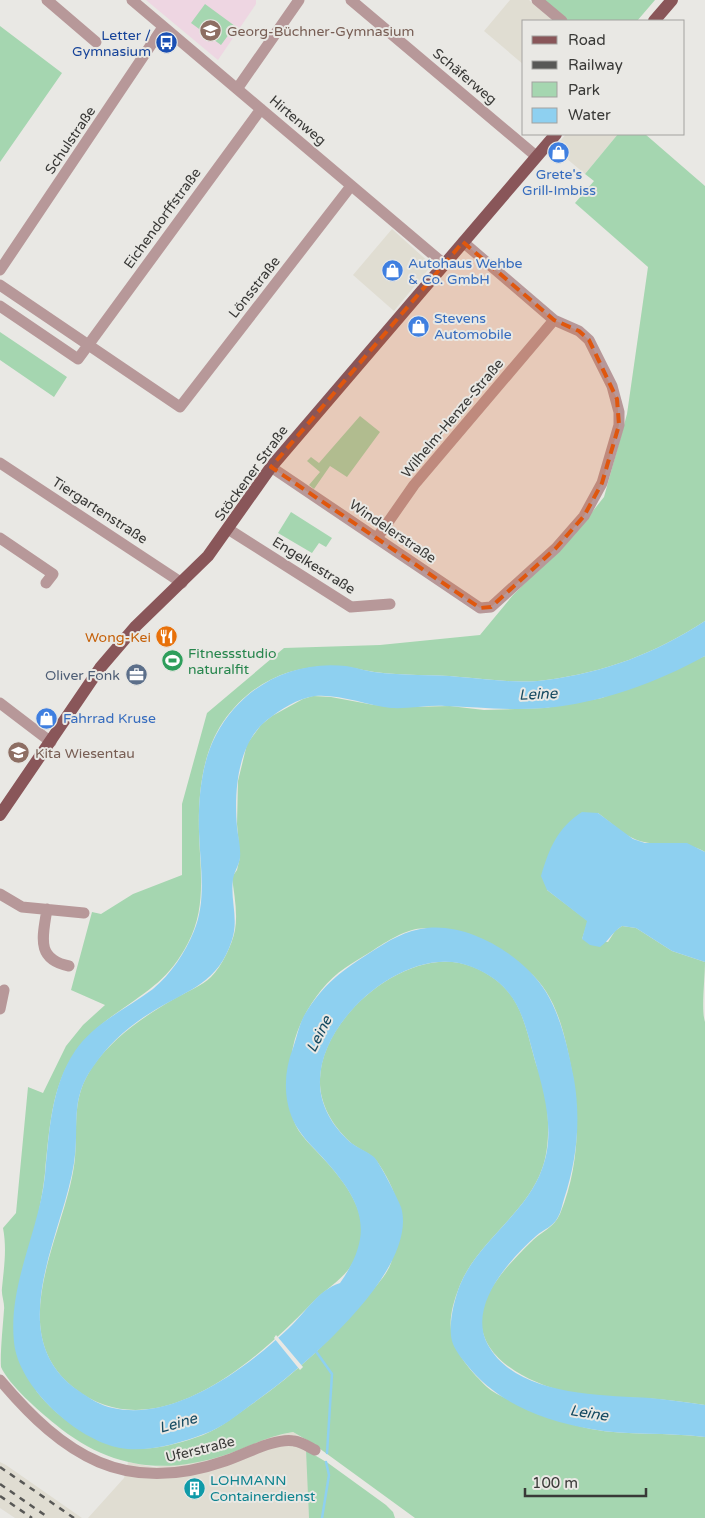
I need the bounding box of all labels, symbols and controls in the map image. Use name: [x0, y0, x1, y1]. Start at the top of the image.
school or university icon: Georg-Büchner-Gymnasium: [199, 19, 223, 43]
legend: [522, 20, 685, 135]
place label: Georg-Büchner-Gymnasium: [227, 23, 414, 40]
place label: Letter / Gymnasium: [72, 27, 151, 60]
bus stop icon: Letter / Gymnasium: [155, 31, 179, 55]
text: Road: [568, 31, 606, 49]
street label: Schäferweg: [429, 45, 500, 108]
text: Railway: [568, 56, 623, 74]
text: Park: [568, 81, 600, 99]
street label: Hirtenweg: [266, 92, 329, 149]
street label: Schulstraße: [41, 103, 99, 177]
text: Water: [568, 106, 611, 124]
shop icon: Grete's Grill-Imbiss: [547, 140, 571, 164]
street label: Eichendorffstraße: [120, 165, 205, 272]
place label: Grete's Grill-Imbiss: [522, 166, 596, 199]
street label: Lönsstraße: [225, 253, 284, 322]
place label: Autohaus Wehbe & Co. GmbH: [408, 255, 523, 288]
shop icon: Autohaus Wehbe & Co. GmbH: [380, 259, 404, 283]
place label: Stevens Automobile: [434, 310, 512, 343]
shop icon: Stevens Automobile: [406, 314, 430, 338]
street label: Wilhelm-Henze-Straße: [398, 355, 507, 481]
street label: Stöckener Straße: [211, 422, 292, 524]
street label: Tiergartenstraße: [49, 473, 151, 548]
street label: Windelerstraße: [346, 496, 439, 567]
street label: Engelkestraße: [269, 533, 358, 598]
restaurant icon: Wong-Kei: [155, 625, 179, 649]
place label: Wong-Kei: [85, 629, 151, 646]
place label: Fitnessstudio naturalfit: [188, 645, 276, 678]
sports icon: Fitnessstudio naturalfit: [160, 649, 184, 673]
office icon: Oliver Fonk: [124, 663, 148, 687]
place label: Oliver Fonk: [45, 667, 120, 684]
water label: Leine: [518, 684, 559, 704]
shop icon: Fahrrad Kruse: [35, 706, 59, 730]
place label: Fahrrad Kruse: [63, 710, 156, 727]
school or university icon: Kita Wiesentau: [7, 741, 31, 765]
place label: Kita Wiesentau: [35, 745, 135, 762]
water label: Leine: [302, 1011, 336, 1055]
water label: Leine: [569, 1401, 611, 1425]
water label: Leine: [157, 1409, 200, 1437]
street label: Uferstraße: [164, 1433, 236, 1466]
scale bar: [525, 1466, 646, 1498]
place label: LOHMANN Containerdienst: [210, 1472, 316, 1505]
text: 100 m: [532, 1474, 578, 1492]
building icon: LOHMANN Containerdienst: [182, 1476, 206, 1500]

